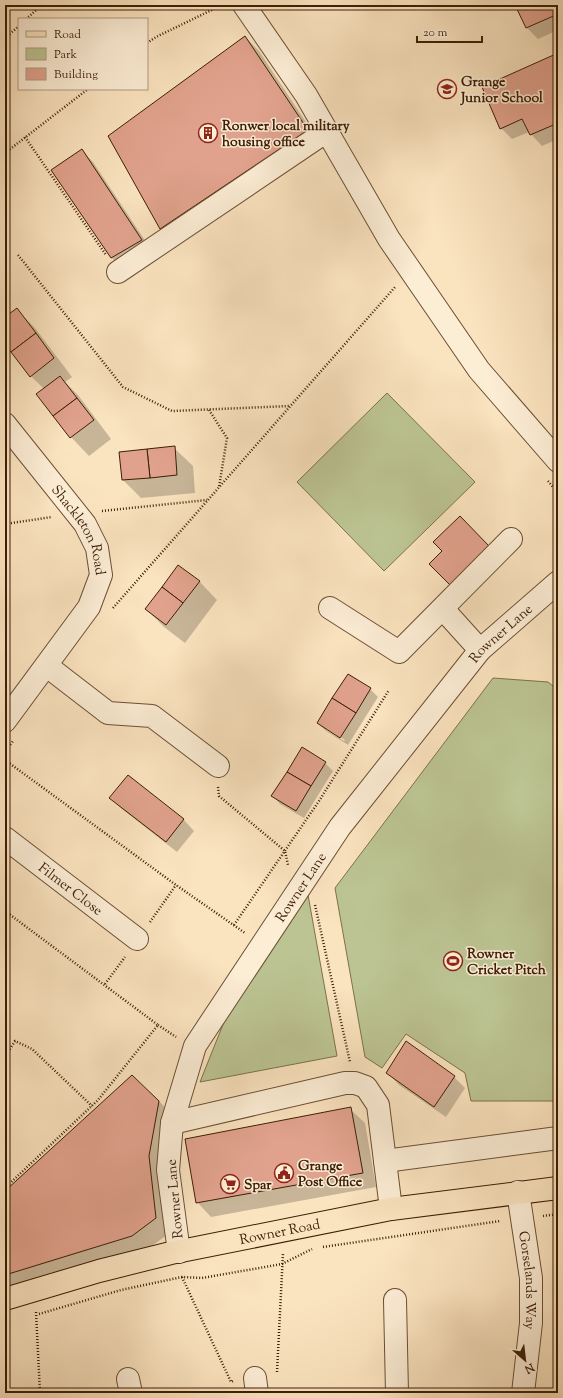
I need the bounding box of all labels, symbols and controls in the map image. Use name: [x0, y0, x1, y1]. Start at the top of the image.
legend: [18, 18, 148, 90]
scale bar: [417, 18, 482, 44]
text: 20 m: [423, 24, 448, 42]
text: Road: [54, 26, 81, 44]
text: Park: [54, 46, 77, 64]
text: Building: [54, 66, 98, 84]
place label: Grange Junior School: [460, 73, 543, 109]
school or university icon: Grange Junior School: [436, 78, 458, 100]
place label: Ronwer local military housing office: [222, 117, 350, 153]
building icon: Ronwer local military housing office: [197, 122, 219, 144]
street label: Shackleton Road: [46, 481, 109, 577]
street label: Rowner Lane: [465, 600, 538, 668]
street label: Rowner Lane: [272, 849, 332, 927]
street label: Filmer Close: [33, 859, 106, 921]
place label: Rowner Cricket Pitch: [467, 945, 547, 981]
sports icon: Rowner Cricket Pitch: [442, 950, 464, 972]
place label: Grange Post Office: [298, 1157, 363, 1193]
street label: Rowner Lane: [163, 1158, 189, 1239]
public building icon: Grange Post Office: [273, 1162, 295, 1184]
supermarket icon: Spar: [219, 1173, 241, 1195]
place label: Spar: [244, 1176, 272, 1196]
street label: Rowner Road: [238, 1215, 322, 1251]
street label: Gorselands Way: [512, 1230, 539, 1331]
north arrow: [505, 1340, 545, 1380]
text: N: [521, 1358, 538, 1377]

